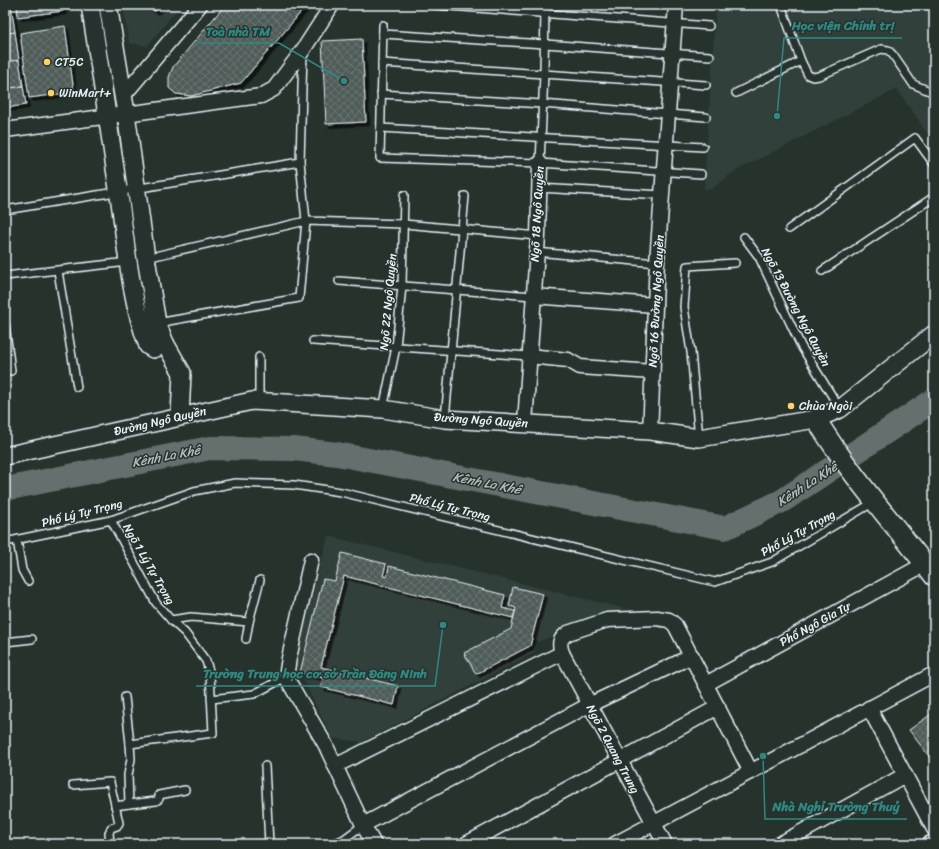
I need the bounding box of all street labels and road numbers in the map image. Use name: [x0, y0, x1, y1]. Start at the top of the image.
street label: Ngõ 18 Ngô Quyền: [524, 165, 551, 262]
street label: Ngõ 16 Đường Ngô Quyền: [642, 234, 670, 368]
street label: Ngõ 13 Đường Ngô Quyền: [755, 243, 837, 371]
street label: Ngõ 22 Ngô Quyền: [373, 252, 403, 351]
street label: Đường Ngô Quyền: [112, 400, 209, 442]
street label: Đường Ngô Quyền: [433, 406, 529, 434]
street label: Phố Lý Tự Trọng: [407, 486, 493, 528]
street label: Phố Lý Tự Trọng: [39, 492, 125, 534]
street label: Phố Lý Tự Trọng: [756, 503, 840, 563]
street label: Ngõ 1 Lý Tự Trọng: [117, 519, 181, 609]
street label: Phố Ngô Gia Tự: [775, 595, 856, 653]
street label: Ngõ 2 Quang Trung: [580, 700, 646, 798]

